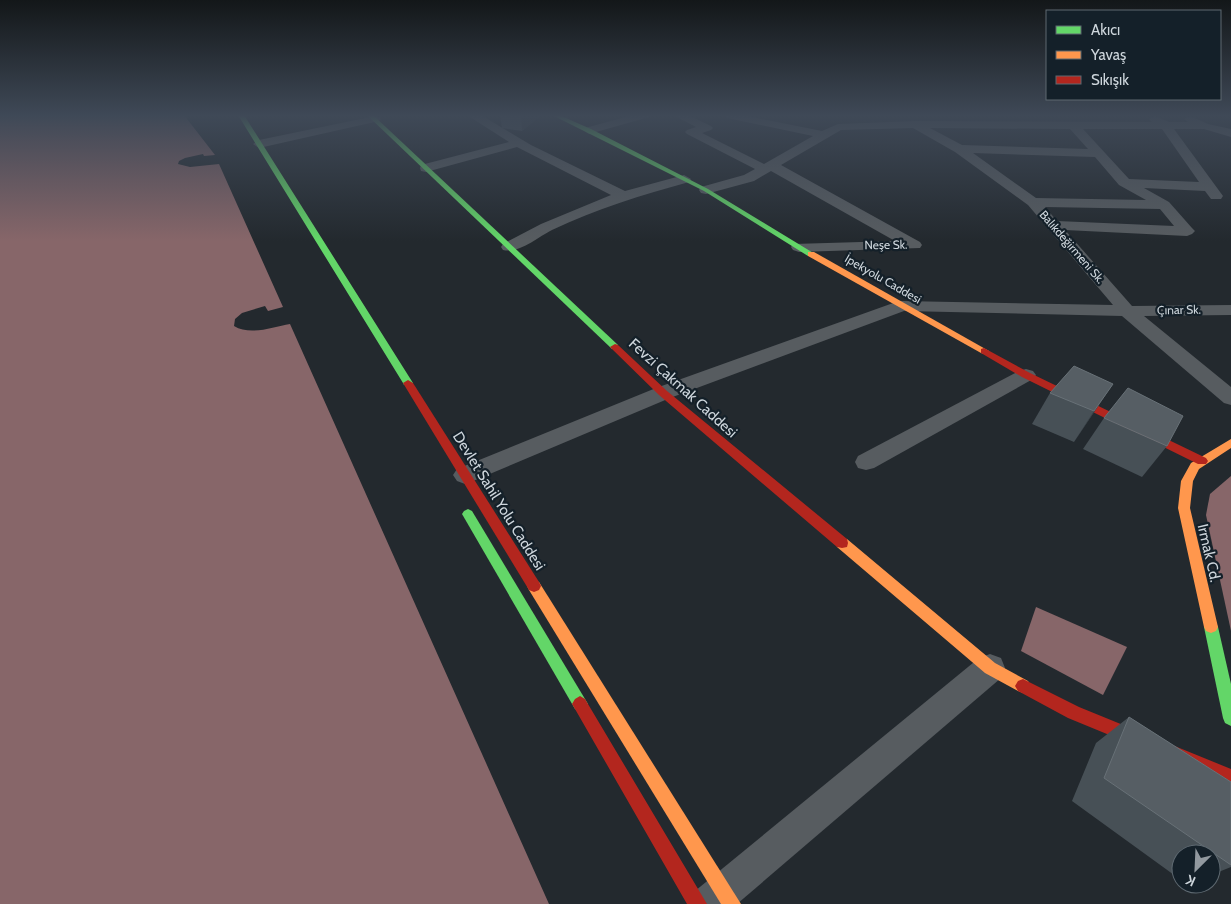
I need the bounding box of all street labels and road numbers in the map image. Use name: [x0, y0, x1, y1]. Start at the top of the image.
street label: Balıkdeğirmeni Sk.: [1037, 207, 1108, 286]
street label: Neşe Sk.: [864, 237, 908, 252]
street label: İpekyolu Caddesi: [842, 251, 924, 307]
street label: Çınar Sk.: [1157, 302, 1201, 317]
street label: Fevzi Çakmak Caddesi: [625, 335, 741, 441]
street label: Devlet Sahil Yolu Caddesi: [449, 428, 549, 574]
street label: Irmak Cd.: [1194, 522, 1224, 584]

